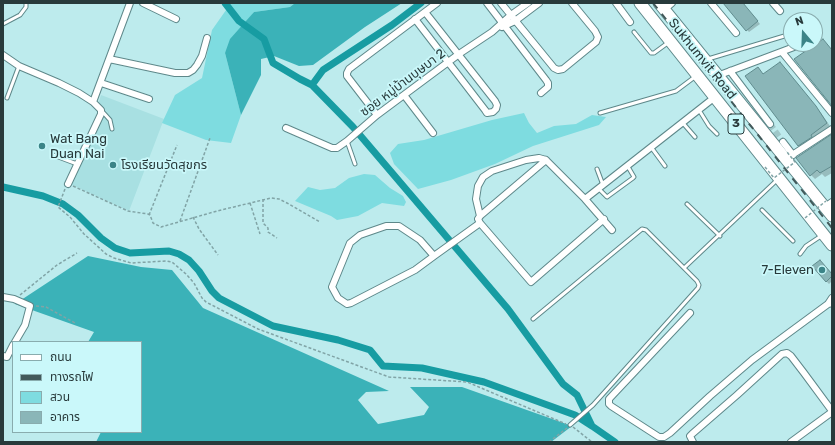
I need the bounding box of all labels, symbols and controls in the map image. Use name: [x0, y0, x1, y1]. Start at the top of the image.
north arrow: [783, 12, 823, 52]
text: N: [793, 14, 805, 29]
street label: Sukhumvit Road: [665, 16, 739, 102]
street label: ซอย หมู่บ้านบุษบา 2: [357, 46, 449, 120]
road number: 3: [728, 114, 744, 134]
place label: Wat Bang Duan Nai: [50, 131, 107, 162]
marker: Wat Bang Duan Nai: [37, 141, 47, 151]
place label: โรงเรียนวัดสุขกร: [121, 157, 207, 173]
marker: โรงเรียนวัดสุขกร: [108, 160, 118, 170]
place label: 7-Eleven: [761, 262, 814, 278]
marker: 7-Eleven: [817, 265, 827, 275]
legend: [12, 341, 142, 433]
text: ถนน: [50, 350, 72, 364]
text: ทางรถไฟ: [50, 370, 93, 384]
text: สวน: [50, 390, 70, 404]
text: อาคาร: [50, 410, 80, 424]

